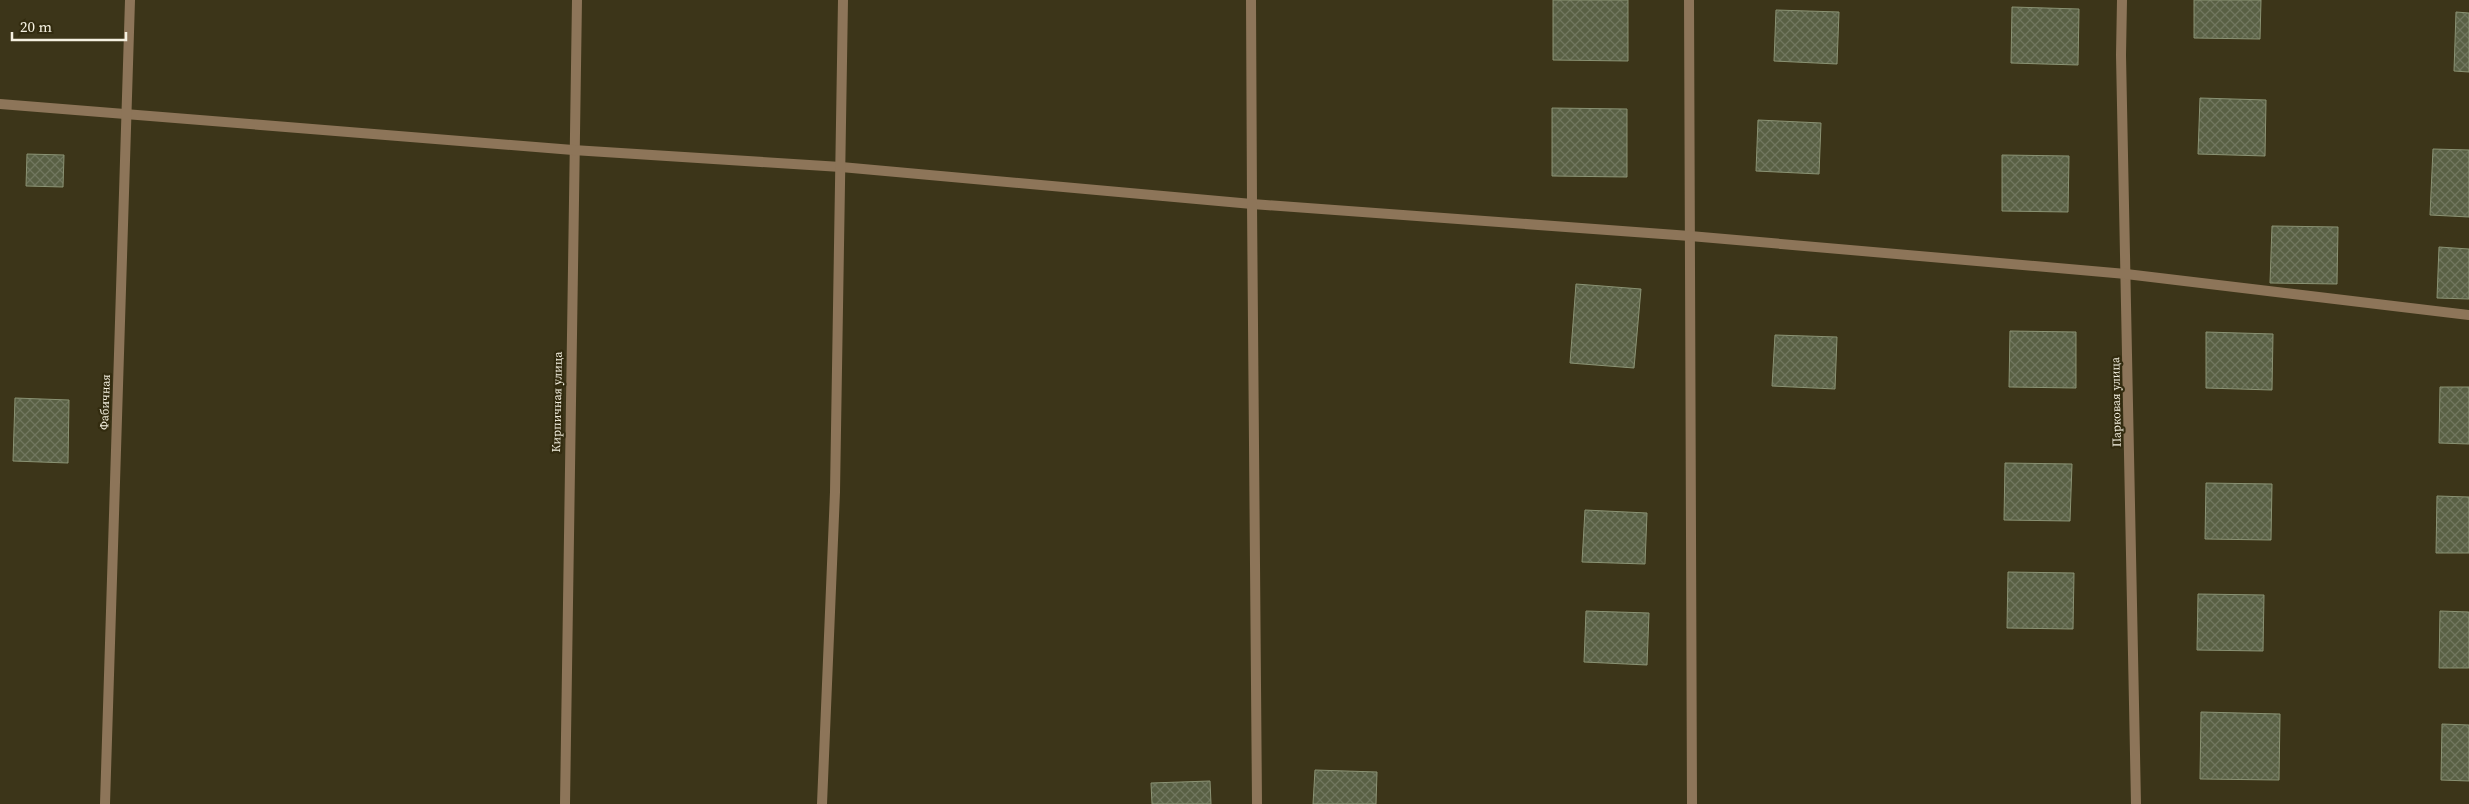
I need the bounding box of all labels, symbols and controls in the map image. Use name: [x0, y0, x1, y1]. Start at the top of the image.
scale bar: [12, 10, 126, 42]
text: 20 m: [20, 16, 52, 37]
street label: Кирпичная улица: [548, 350, 566, 453]
street label: Парковая улица: [2107, 356, 2125, 447]
street label: Фабичная: [96, 374, 114, 430]

